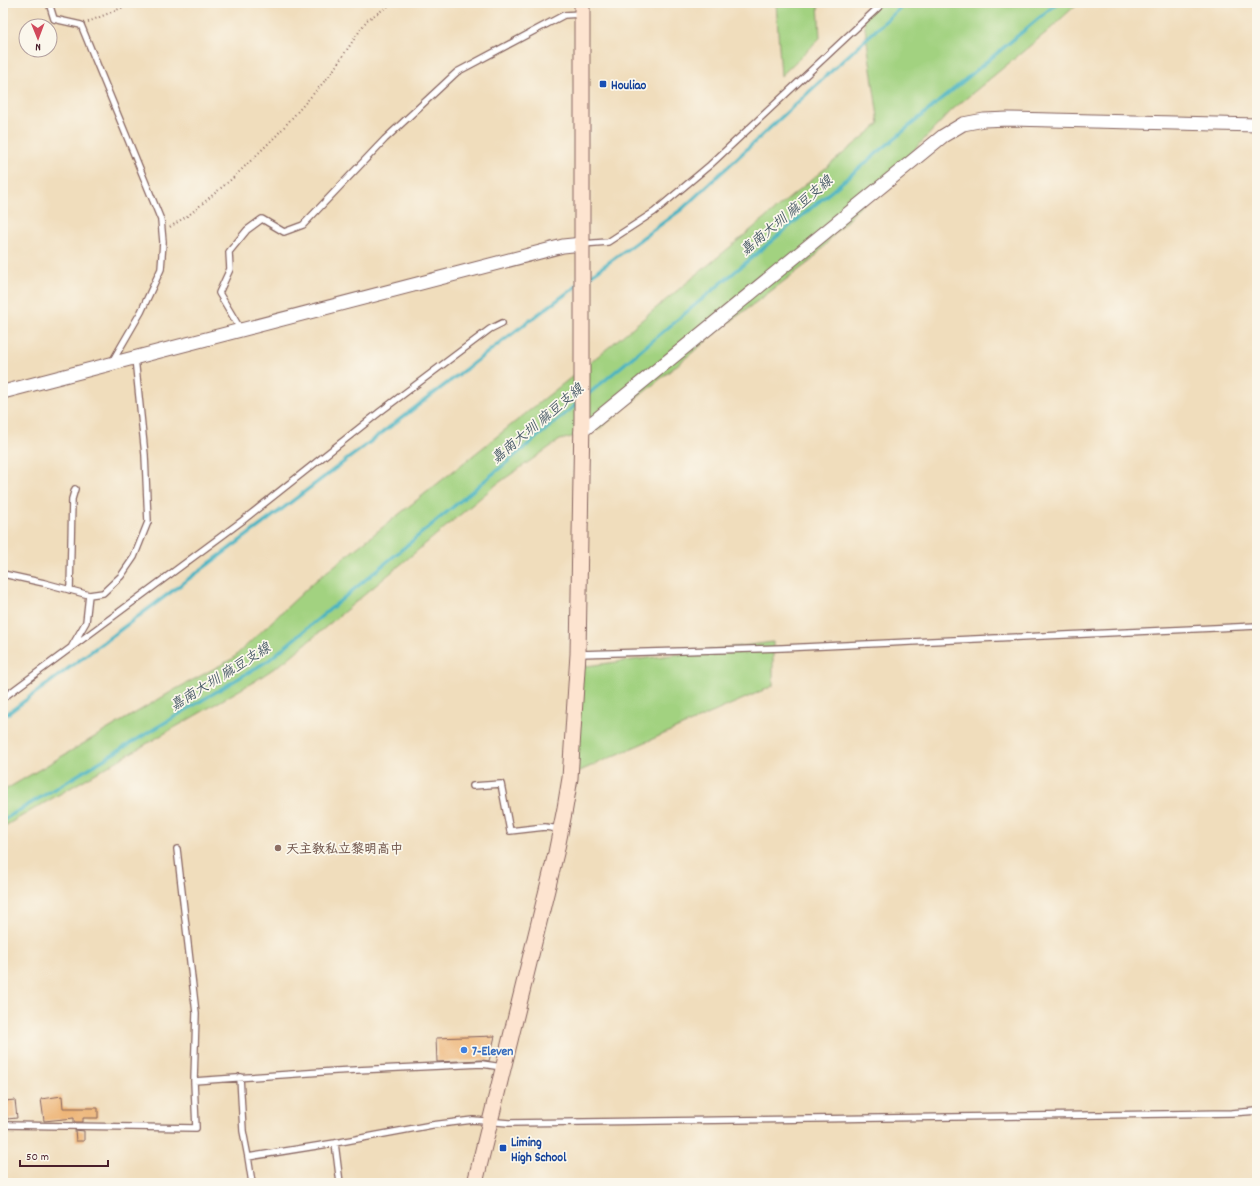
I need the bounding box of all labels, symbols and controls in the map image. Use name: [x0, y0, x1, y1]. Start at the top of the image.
north arrow: [18, 18, 58, 58]
text: N: [35, 38, 41, 54]
place label: Houliao: [611, 77, 647, 96]
marker: Houliao: [598, 79, 608, 89]
water label: 嘉南大圳 麻豆支線: [737, 171, 839, 261]
water label: 嘉南大圳 麻豆支線: [488, 379, 590, 469]
water label: 嘉南大圳 麻豆支線: [167, 638, 276, 717]
place label: 天主教私立黎明高中: [286, 841, 403, 860]
marker: 天主教私立黎明高中: [273, 843, 283, 853]
place label: 7-Eleven: [472, 1043, 513, 1062]
marker: 7-Eleven: [459, 1045, 469, 1055]
place label: Liming High School: [511, 1134, 567, 1168]
scale bar: [20, 1142, 108, 1168]
marker: Liming High School: [498, 1143, 508, 1153]
text: 50 m: [26, 1149, 49, 1166]

